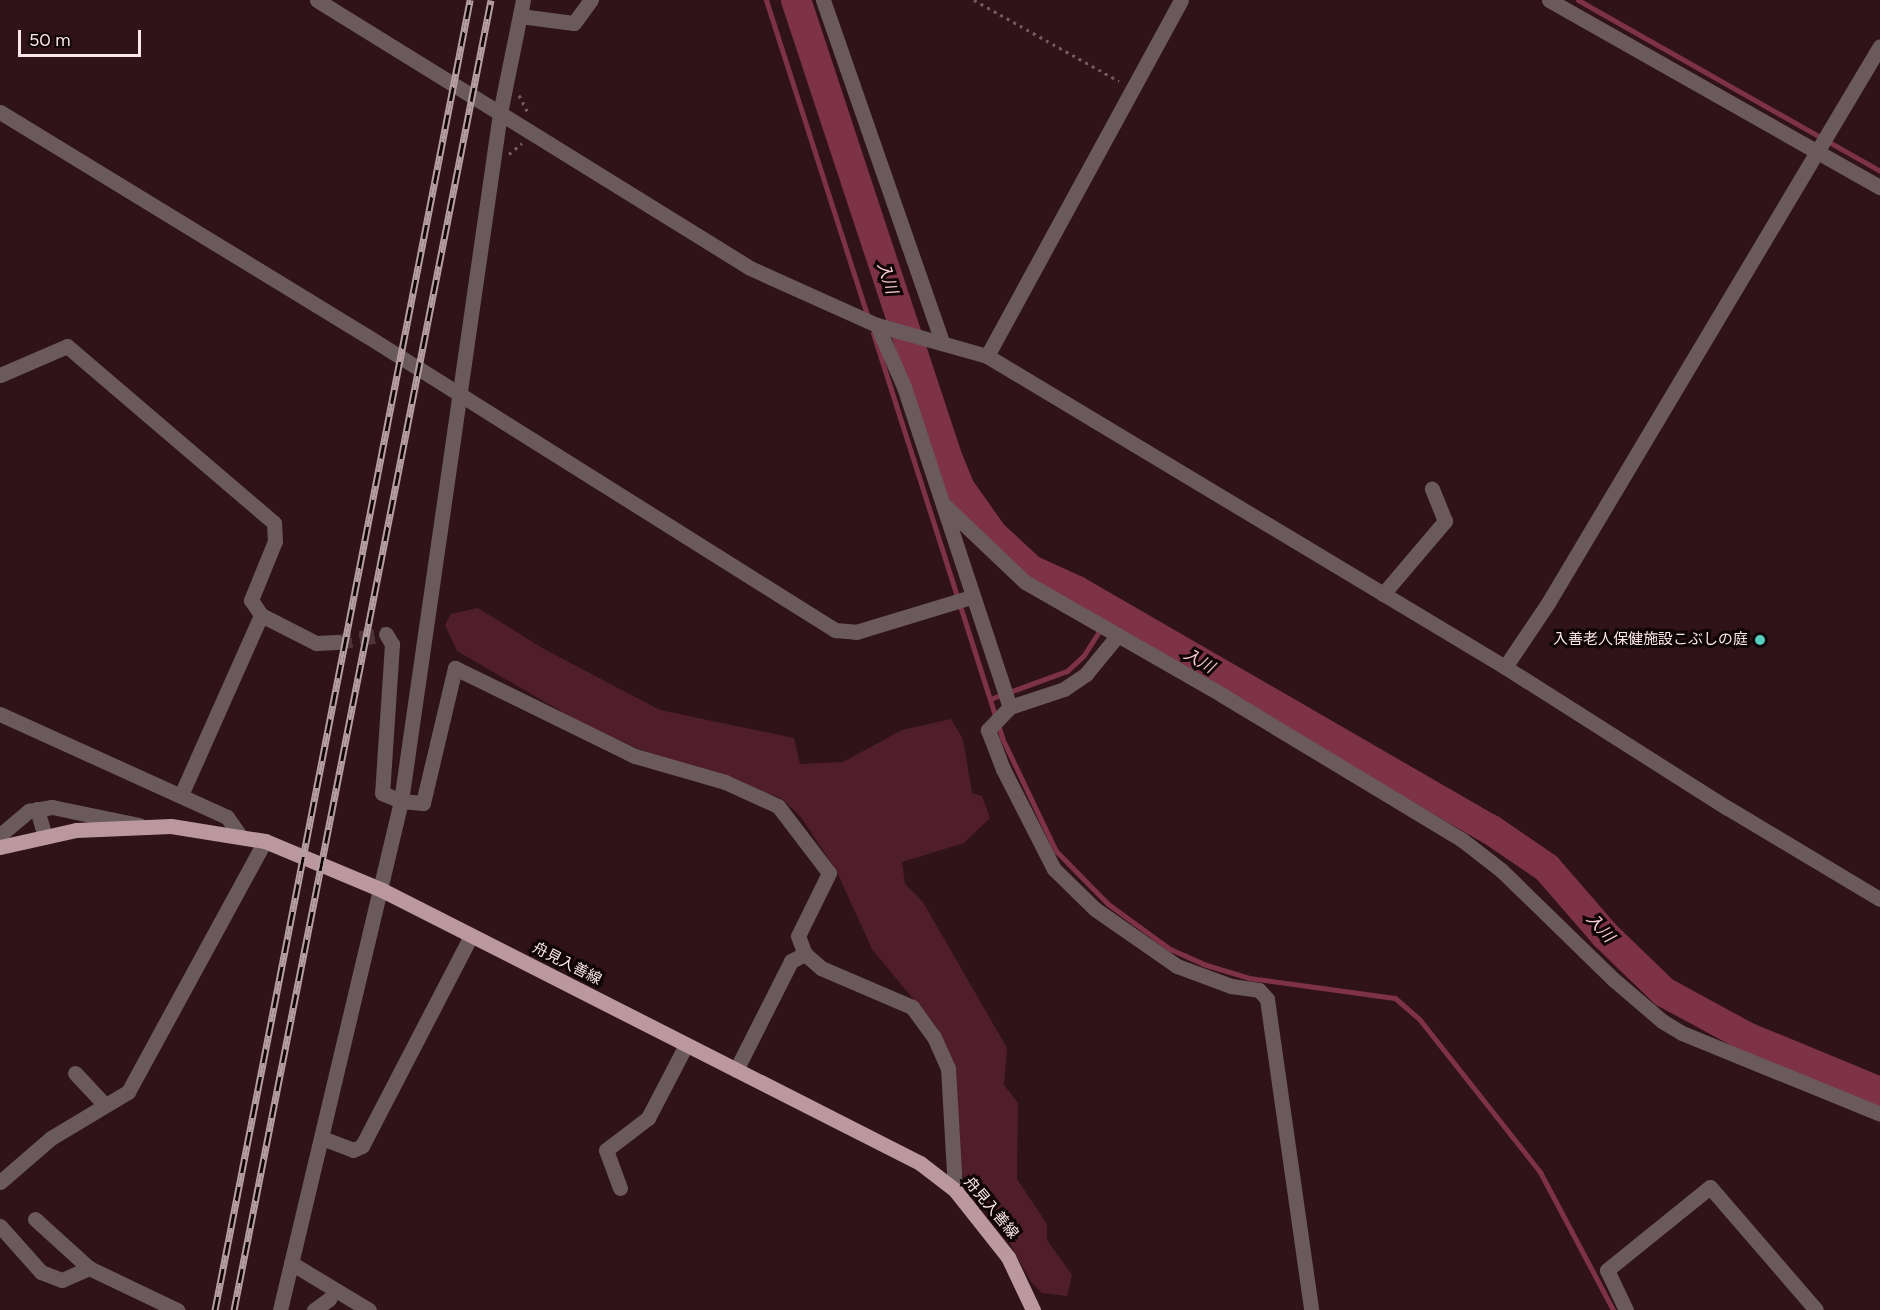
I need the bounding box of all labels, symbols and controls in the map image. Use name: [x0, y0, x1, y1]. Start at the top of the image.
scale bar: [21, 18, 144, 56]
text: 50 m: [29, 29, 71, 51]
water label: 入川: [873, 260, 901, 296]
place label: 入善老人保健施設こぶしの庭: [1553, 631, 1748, 649]
marker: 入善老人保健施設こぶしの庭: [1753, 633, 1767, 647]
water label: 入川: [1180, 645, 1218, 677]
water label: 入川: [1582, 910, 1618, 946]
street label: 舟見入善線: [530, 939, 604, 989]
street label: 舟見入善線: [960, 1173, 1022, 1243]

